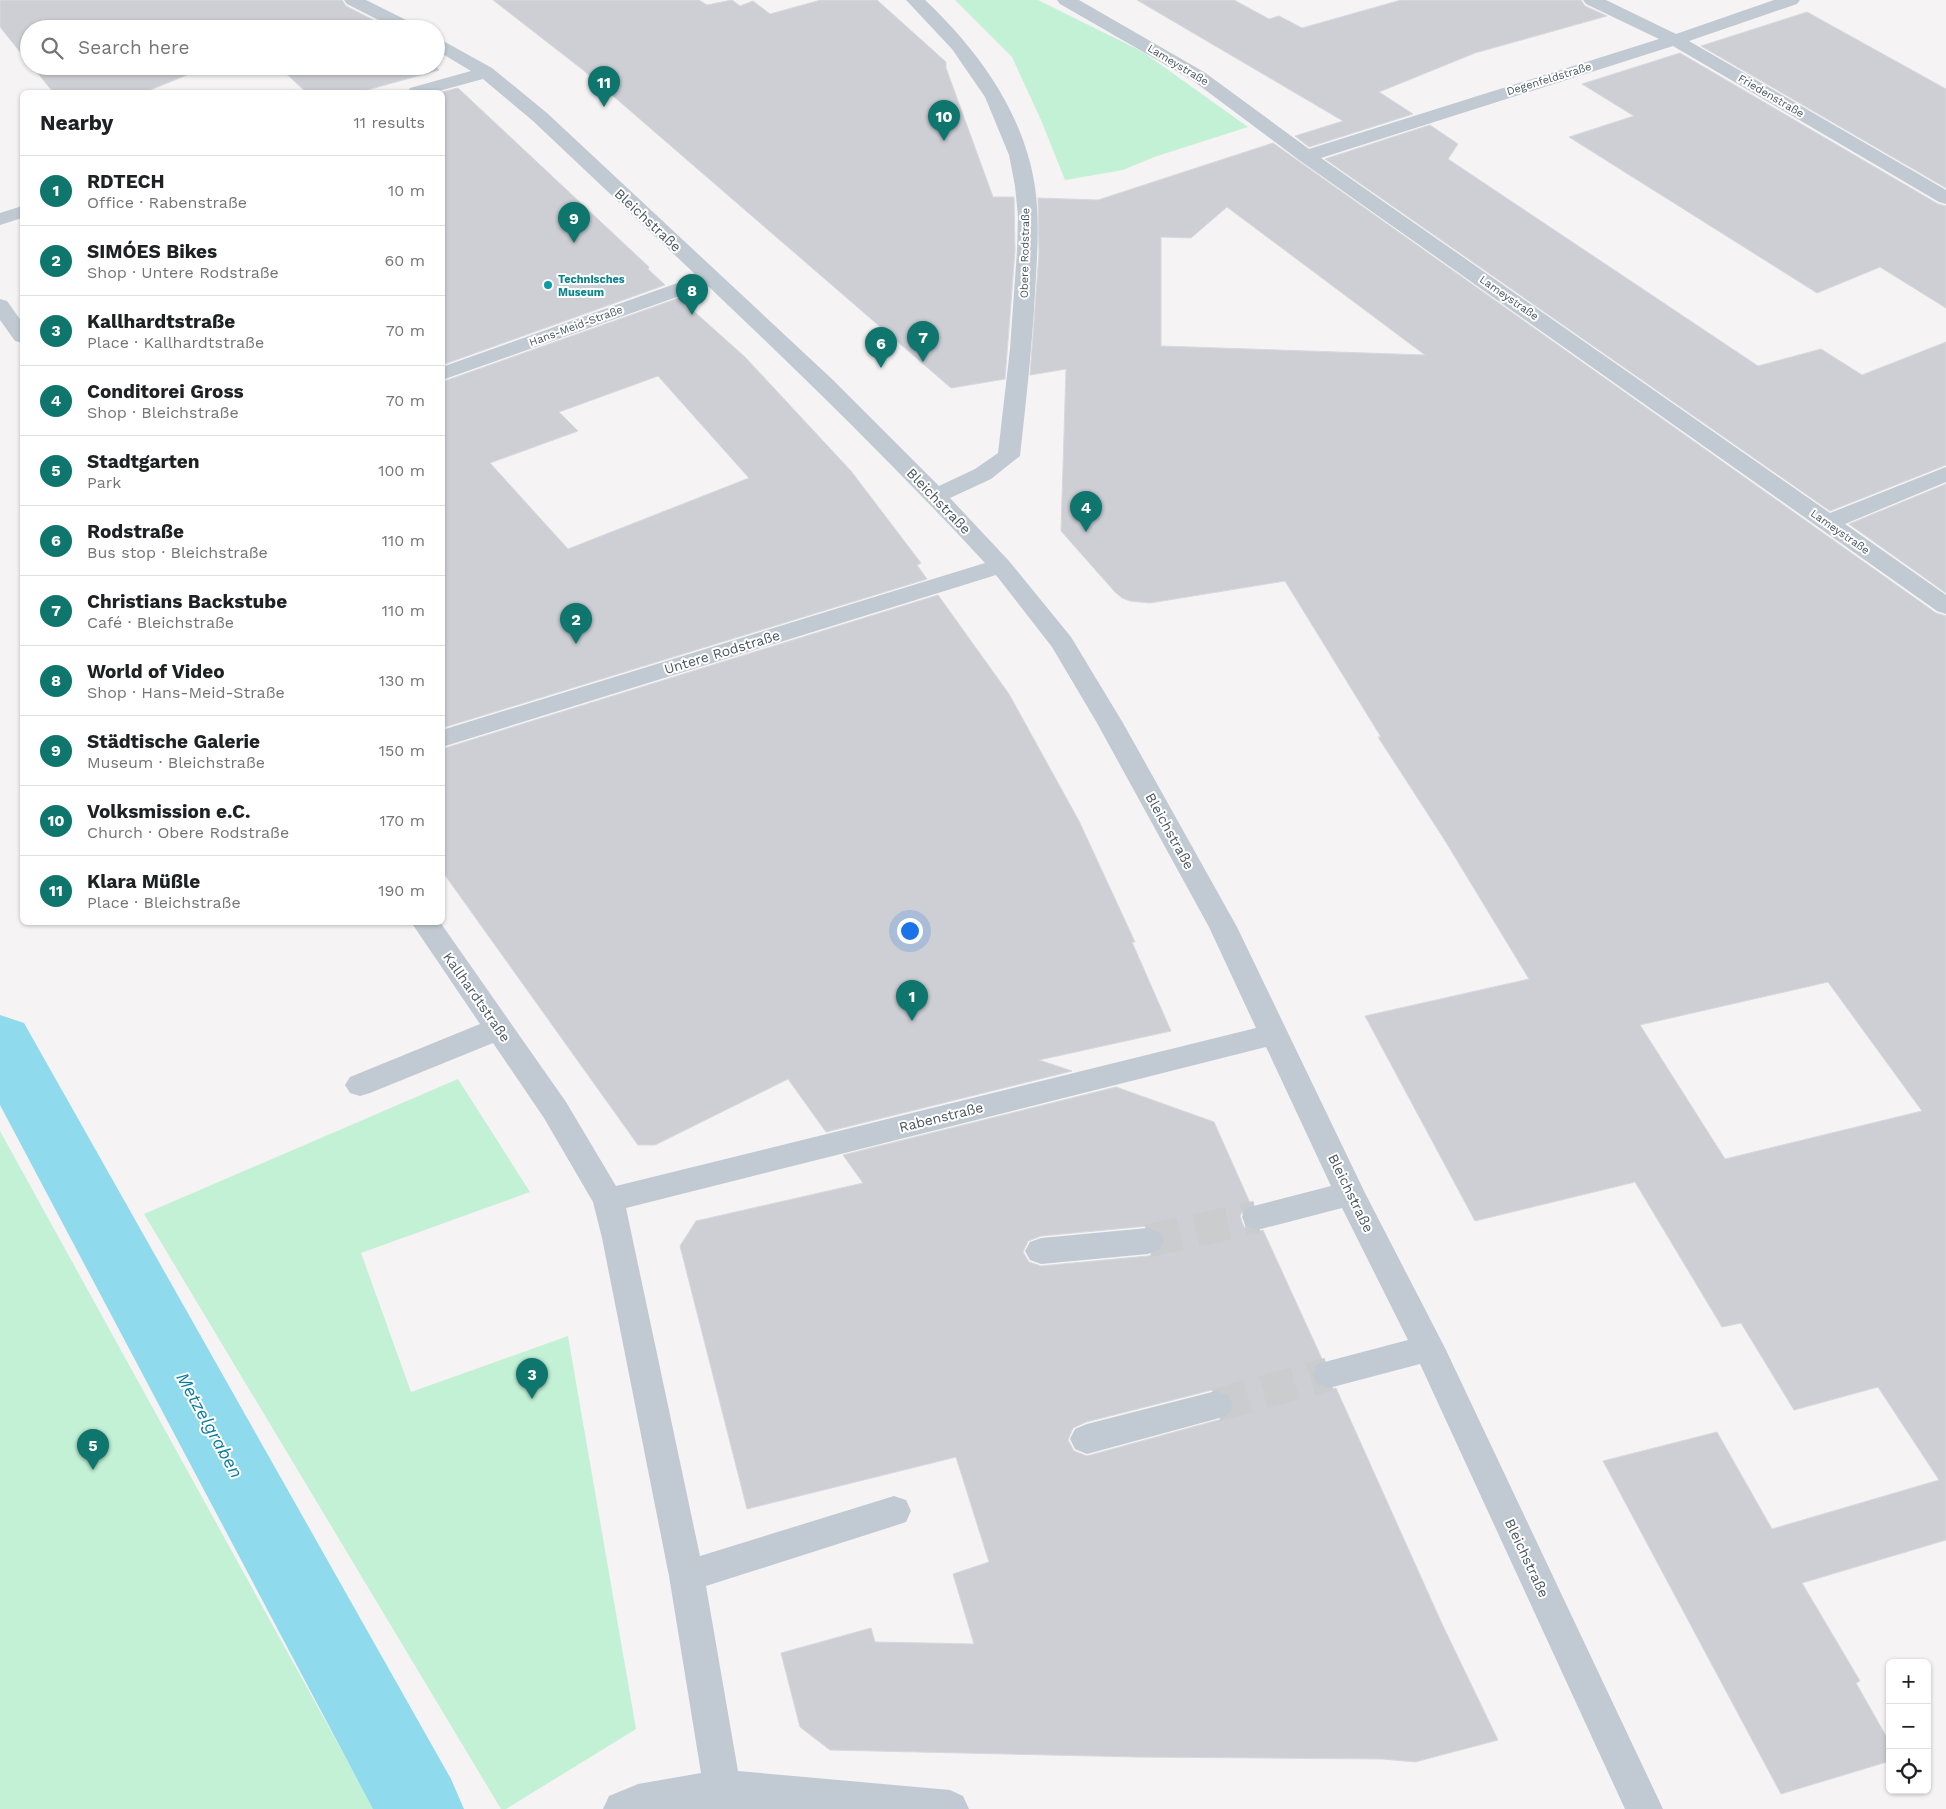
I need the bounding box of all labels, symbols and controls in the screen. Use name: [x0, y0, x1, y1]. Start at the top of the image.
search box: [20, 20, 445, 75]
icon: search: [38, 34, 66, 62]
text: Search here: [78, 36, 189, 59]
street label: Lameystraße: [1145, 42, 1211, 88]
street label: Degenfeldstraße: [1505, 60, 1593, 98]
pin: 11: [588, 66, 620, 107]
street label: Friedenstraße: [1736, 72, 1806, 120]
pin: 10: [928, 100, 960, 141]
text: Nearby: [40, 110, 113, 135]
text: 11 results: [354, 113, 425, 132]
text: RDTECH: [87, 170, 165, 193]
text: 1: [53, 181, 59, 200]
text: 10 m: [388, 181, 425, 200]
street label: Bleichstraße: [611, 185, 685, 255]
text: Office · Rabenstraße: [87, 193, 247, 212]
pin: 9: [558, 202, 590, 243]
street label: Obere Rodstraße: [1018, 208, 1032, 298]
text: SIMÓES Bikes: [87, 240, 217, 263]
text: 2: [51, 251, 61, 270]
text: 60 m: [385, 251, 425, 270]
text: Shop · Untere Rodstraße: [87, 263, 279, 282]
place label: Technisches Museum: [558, 273, 625, 299]
street label: Lameystraße: [1477, 273, 1541, 323]
pin: 8: [676, 274, 708, 315]
marker: Technisches Museum: [542, 279, 554, 291]
street label: Hans-Meid-Straße: [527, 303, 625, 349]
text: Kallhardtstraße: [87, 310, 235, 333]
text: 3: [51, 321, 61, 340]
text: 70 m: [386, 321, 425, 340]
pin: 7: [907, 321, 939, 362]
pin: 6: [865, 327, 897, 368]
text: Place · Kallhardtstraße: [87, 333, 264, 352]
text: Conditorei Gross: [87, 380, 244, 403]
text: 4: [51, 391, 61, 410]
text: 70 m: [386, 391, 425, 410]
text: Shop · Bleichstraße: [87, 403, 239, 422]
text: Stadtgarten: [87, 450, 200, 473]
text: 5: [51, 461, 61, 480]
text: 100 m: [378, 461, 425, 480]
street label: Bleichstraße: [904, 465, 974, 537]
text: Park: [87, 473, 121, 492]
pin: 4: [1070, 491, 1102, 532]
street label: Lameystraße: [1808, 507, 1872, 557]
text: Rodstraße: [87, 520, 184, 543]
text: 6: [51, 531, 61, 550]
text: 110 m: [382, 531, 425, 550]
text: Bus stop · Bleichstraße: [87, 543, 268, 562]
text: Christians Backstube: [87, 590, 287, 613]
text: 7: [51, 601, 61, 620]
text: 110 m: [382, 601, 425, 620]
pin: 2: [560, 603, 592, 644]
text: Café · Bleichstraße: [87, 613, 234, 632]
street label: Untere Rodstraße: [662, 627, 782, 677]
text: World of Video: [87, 660, 225, 683]
text: 8: [51, 671, 61, 690]
text: 130 m: [379, 671, 425, 690]
text: Shop · Hans-Meid-Straße: [87, 683, 285, 702]
text: Städtische Galerie: [87, 730, 260, 753]
text: 9: [51, 741, 61, 760]
text: 150 m: [379, 741, 425, 760]
text: Museum · Bleichstraße: [87, 753, 265, 772]
street label: Bleichstraße: [1142, 790, 1198, 872]
text: Volksmission e.C.: [87, 800, 250, 823]
text: 10: [47, 811, 65, 830]
text: 170 m: [379, 811, 425, 830]
text: Church · Obere Rodstraße: [87, 823, 289, 842]
text: Klara Müßle: [87, 870, 200, 893]
text: 11: [49, 881, 63, 900]
text: 190 m: [378, 881, 425, 900]
text: Place · Bleichstraße: [87, 893, 241, 912]
your location: [897, 918, 923, 944]
street label: Kallhardtstraße: [440, 949, 514, 1045]
pin: 1: [896, 980, 928, 1021]
street label: Rabenstraße: [897, 1099, 985, 1135]
street label: Bleichstraße: [1325, 1151, 1377, 1235]
pin: 3: [516, 1358, 548, 1399]
water label: Metzelgraben: [172, 1368, 248, 1482]
pin: 5: [77, 1429, 109, 1470]
street label: Bleichstraße: [1502, 1516, 1552, 1600]
map controls: [1886, 1659, 1931, 1794]
button: +: [1886, 1659, 1931, 1704]
button: −: [1886, 1704, 1931, 1749]
button: locate: [1886, 1749, 1931, 1794]

